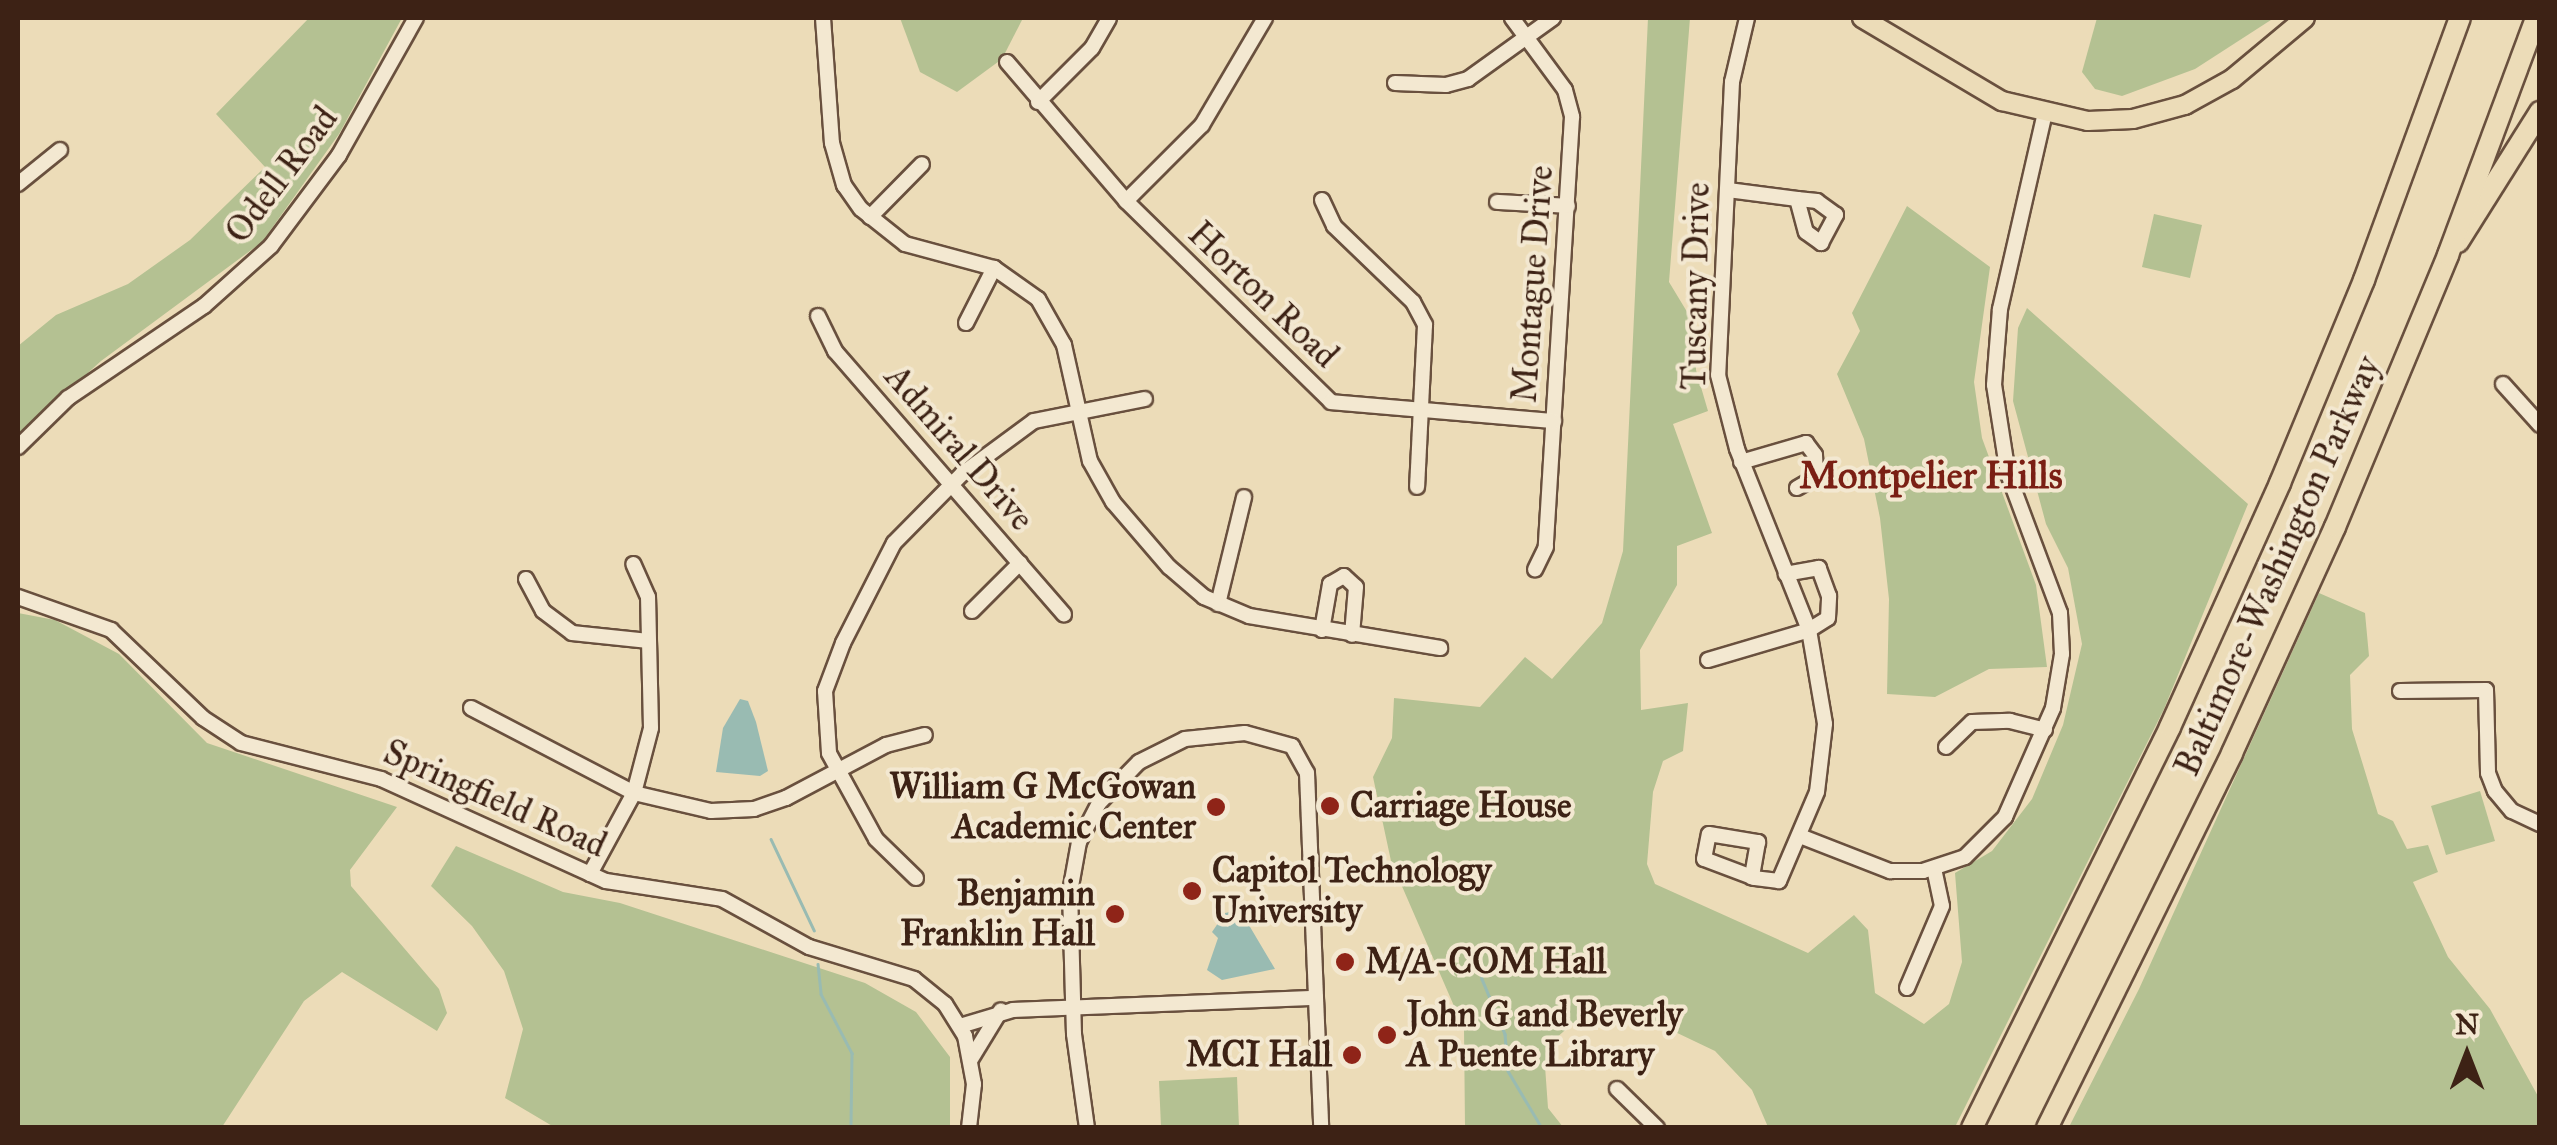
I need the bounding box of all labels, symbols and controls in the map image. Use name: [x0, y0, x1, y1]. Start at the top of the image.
street label: Odell Road: [217, 99, 347, 251]
street label: Montague Drive: [1504, 164, 1562, 404]
street label: Tuscany Drive: [1673, 182, 1719, 390]
street label: Horton Road: [1179, 213, 1347, 377]
street label: Baltimore-Washington Parkway: [2166, 350, 2390, 782]
street label: Admiral Drive: [876, 357, 1042, 539]
district label: Montpelier Hills: [1799, 453, 2063, 499]
street label: Springfield Road: [377, 731, 613, 867]
place label: William G McGowan Academic Center: [889, 766, 1196, 848]
place label: Carriage House: [1350, 785, 1571, 827]
marker: Carriage House: [1319, 795, 1341, 817]
marker: William G McGowan Academic Center: [1205, 796, 1227, 818]
place label: Capitol Technology University: [1212, 850, 1491, 932]
place label: Benjamin Franklin Hall: [900, 873, 1095, 955]
marker: Capitol Technology University: [1181, 880, 1203, 902]
marker: Benjamin Franklin Hall: [1104, 903, 1126, 925]
place label: M/A-COM Hall: [1365, 941, 1606, 983]
marker: M/A-COM Hall: [1334, 951, 1356, 973]
place label: John G and Beverly A Puente Library: [1407, 994, 1683, 1076]
north arrow: [2417, 1005, 2517, 1105]
text: N: [2455, 1007, 2479, 1042]
marker: John G and Beverly A Puente Library: [1376, 1024, 1398, 1046]
place label: MCI Hall: [1186, 1034, 1332, 1076]
marker: MCI Hall: [1341, 1044, 1363, 1066]

